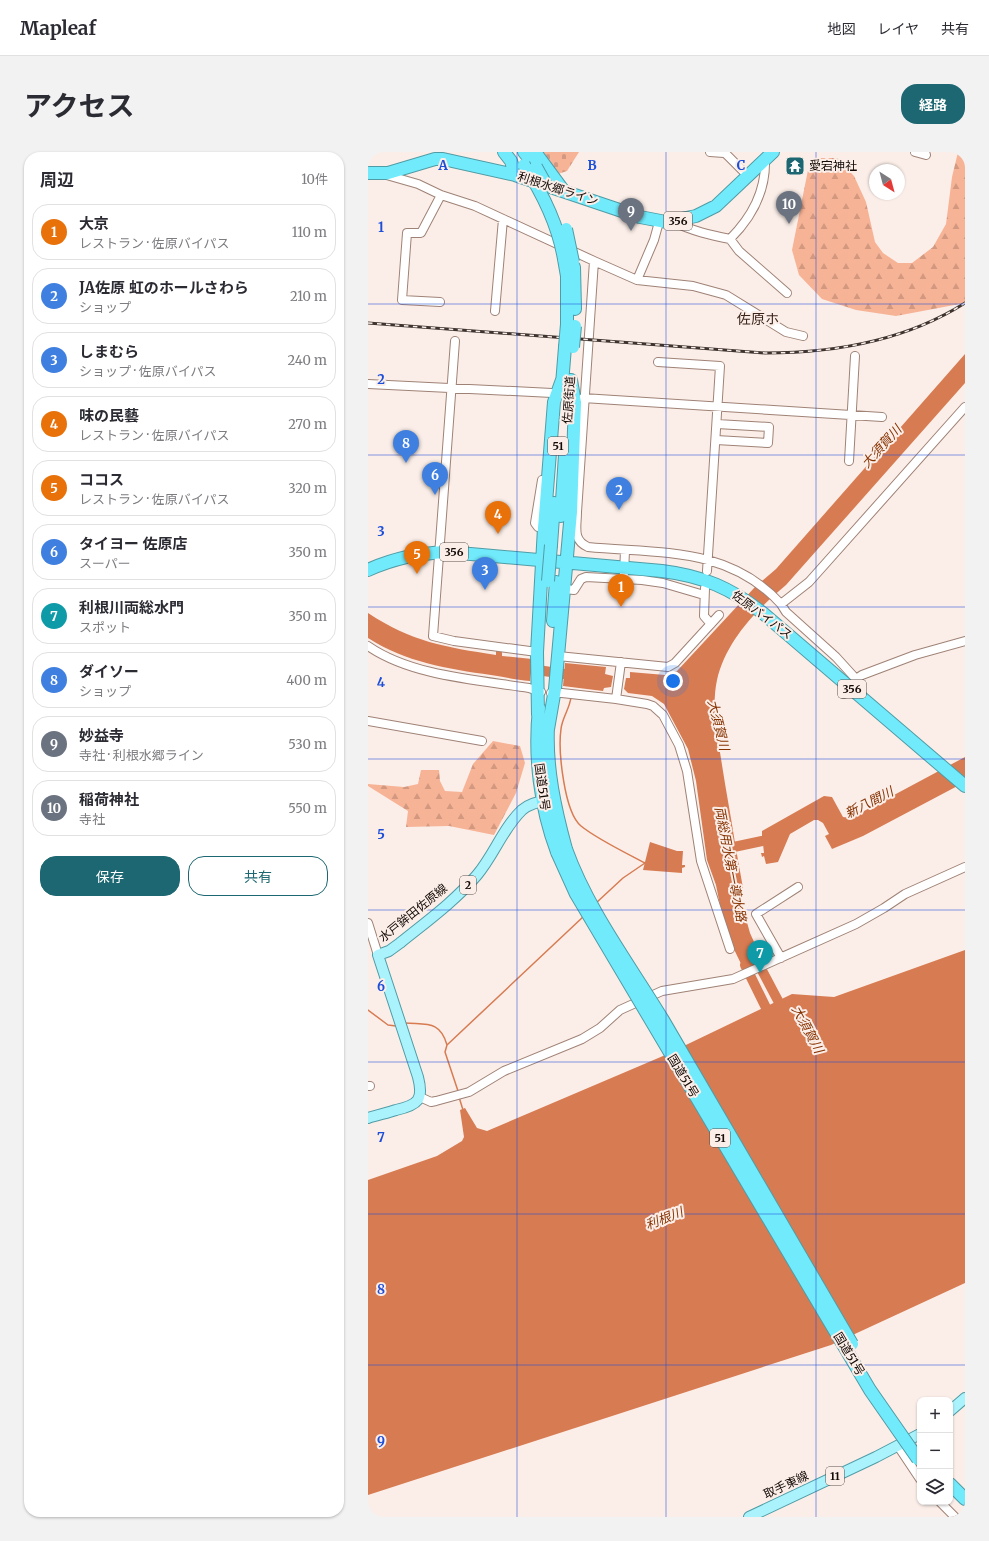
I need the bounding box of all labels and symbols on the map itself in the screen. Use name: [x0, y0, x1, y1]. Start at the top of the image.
temple icon: 愛宕神社: [784, 155, 806, 177]
text: A: [437, 157, 448, 174]
text: B: [587, 157, 597, 174]
text: C: [737, 157, 746, 174]
place label: 愛宕神社: [809, 158, 857, 173]
north arrow: [869, 164, 905, 200]
street label: 利根水郷ライン: [516, 168, 600, 209]
pin: 10: [776, 191, 802, 224]
pin: 9: [618, 198, 644, 231]
road number: 356: [664, 212, 692, 230]
text: 1: [378, 219, 384, 236]
district label: 佐原ホ: [737, 310, 779, 328]
text: 2: [377, 371, 385, 388]
street label: 佐原街道: [559, 375, 578, 424]
water label: 大須賀川: [858, 420, 906, 471]
pin: 8: [393, 430, 419, 463]
road number: 51: [548, 437, 568, 455]
pin: 6: [422, 462, 448, 495]
pin: 2: [606, 477, 632, 510]
pin: 4: [485, 501, 511, 534]
text: 3: [377, 523, 385, 540]
pin: 5: [404, 541, 430, 574]
road number: 356: [440, 543, 468, 561]
pin: 3: [472, 557, 498, 590]
pin: 1: [608, 574, 634, 607]
street label: 佐原バイパス: [729, 587, 795, 642]
your location: [663, 671, 683, 691]
text: 4: [377, 674, 386, 691]
road number: 356: [838, 680, 866, 698]
water label: 大須賀川: [704, 698, 734, 754]
street label: 国道51号: [532, 762, 553, 812]
water label: 新八間川: [842, 782, 898, 822]
water label: 両総用水第一導水路: [711, 805, 750, 924]
text: 5: [377, 826, 385, 843]
road number: 2: [460, 876, 476, 894]
street label: 水戸鉾田佐原線: [375, 880, 450, 945]
pin: 7: [747, 940, 773, 973]
text: 6: [377, 978, 385, 995]
water label: 大須賀川: [788, 1002, 828, 1058]
street label: 国道51号: [665, 1051, 702, 1100]
text: 7: [377, 1129, 385, 1146]
road number: 51: [710, 1129, 730, 1147]
water label: 利根川: [643, 1203, 687, 1233]
text: 8: [377, 1281, 385, 1298]
street label: 国道51号: [831, 1329, 868, 1378]
text: 9: [377, 1433, 385, 1450]
road number: 11: [826, 1467, 844, 1485]
street label: 取手東線: [761, 1468, 811, 1501]

